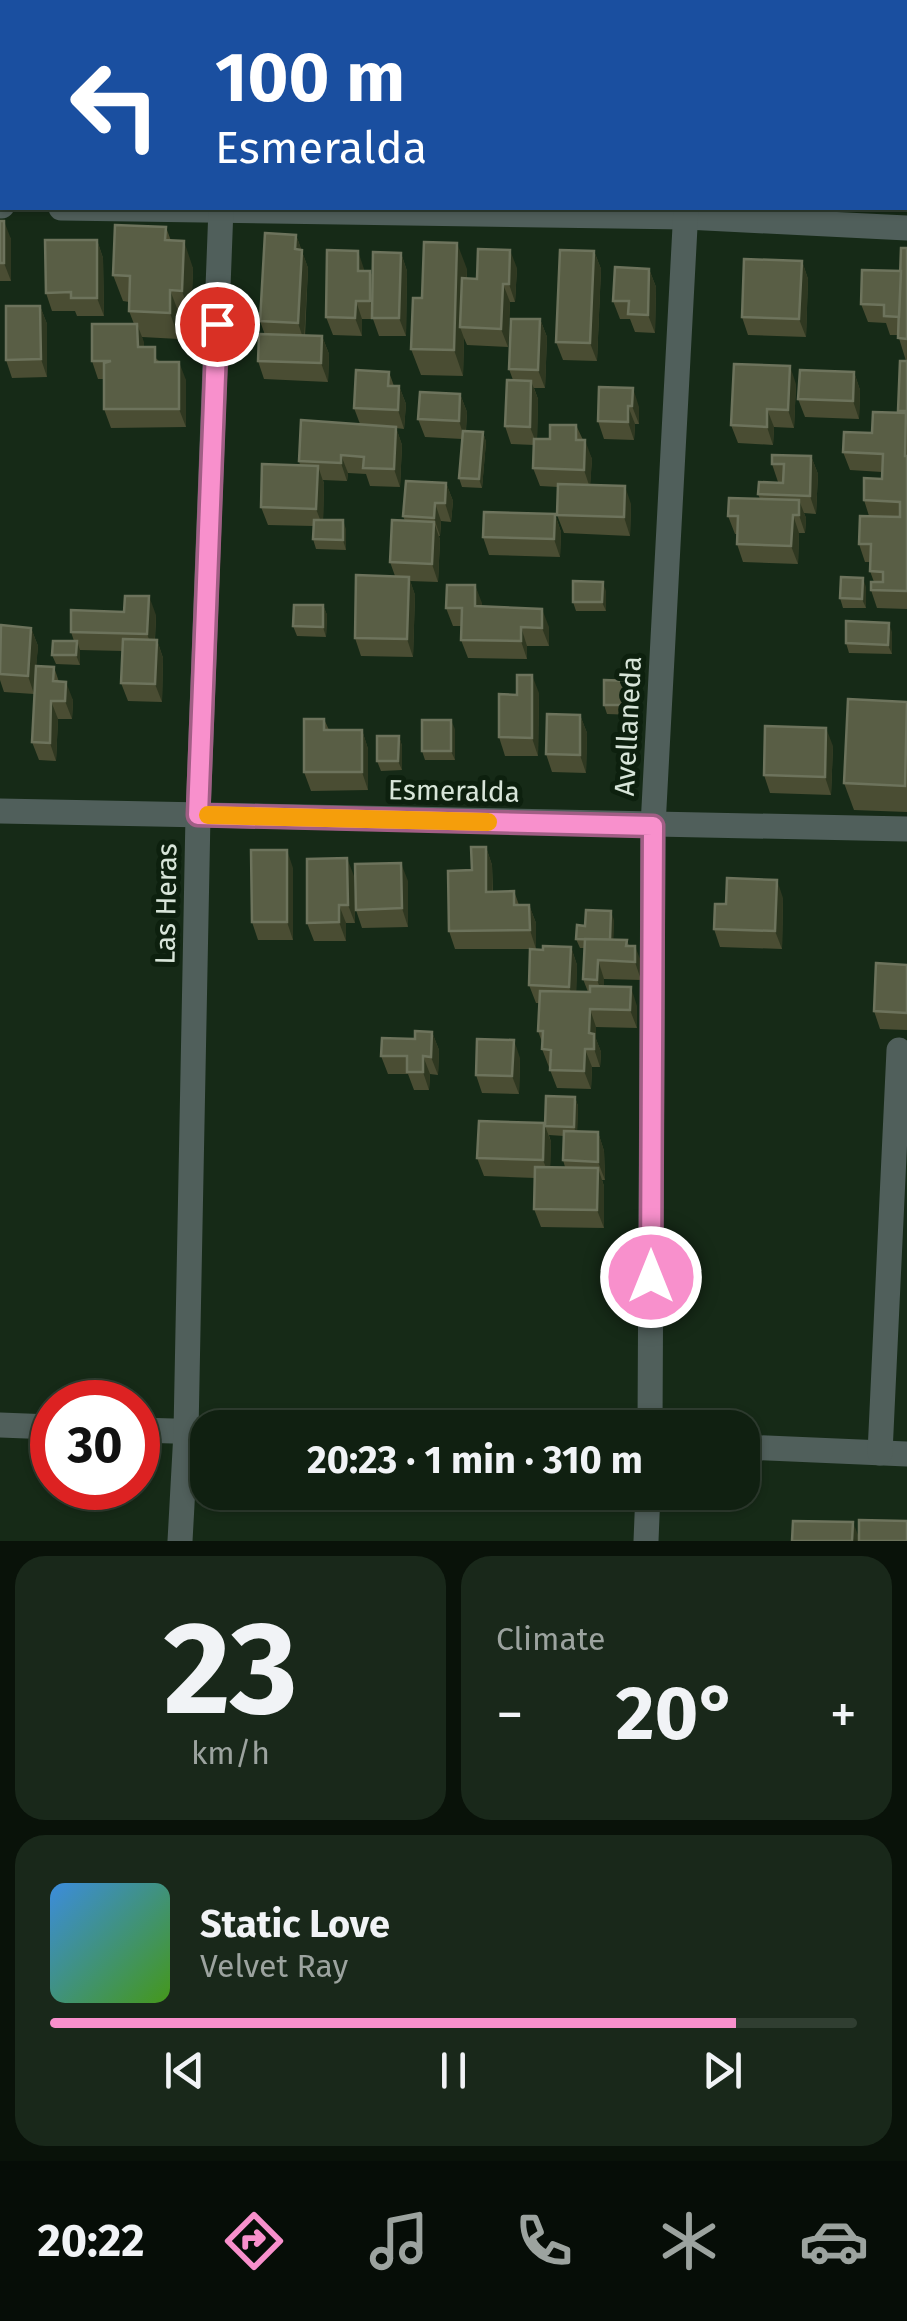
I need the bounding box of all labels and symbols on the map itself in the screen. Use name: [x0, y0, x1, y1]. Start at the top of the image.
pin: [175, 282, 260, 367]
street label: Avellaneda: [608, 655, 648, 797]
street label: Esmeralda: [388, 773, 520, 809]
street label: Las Heras: [148, 843, 184, 965]
position arrow: [599, 1225, 703, 1329]
speed limit sign: 30: [30, 1380, 160, 1510]

